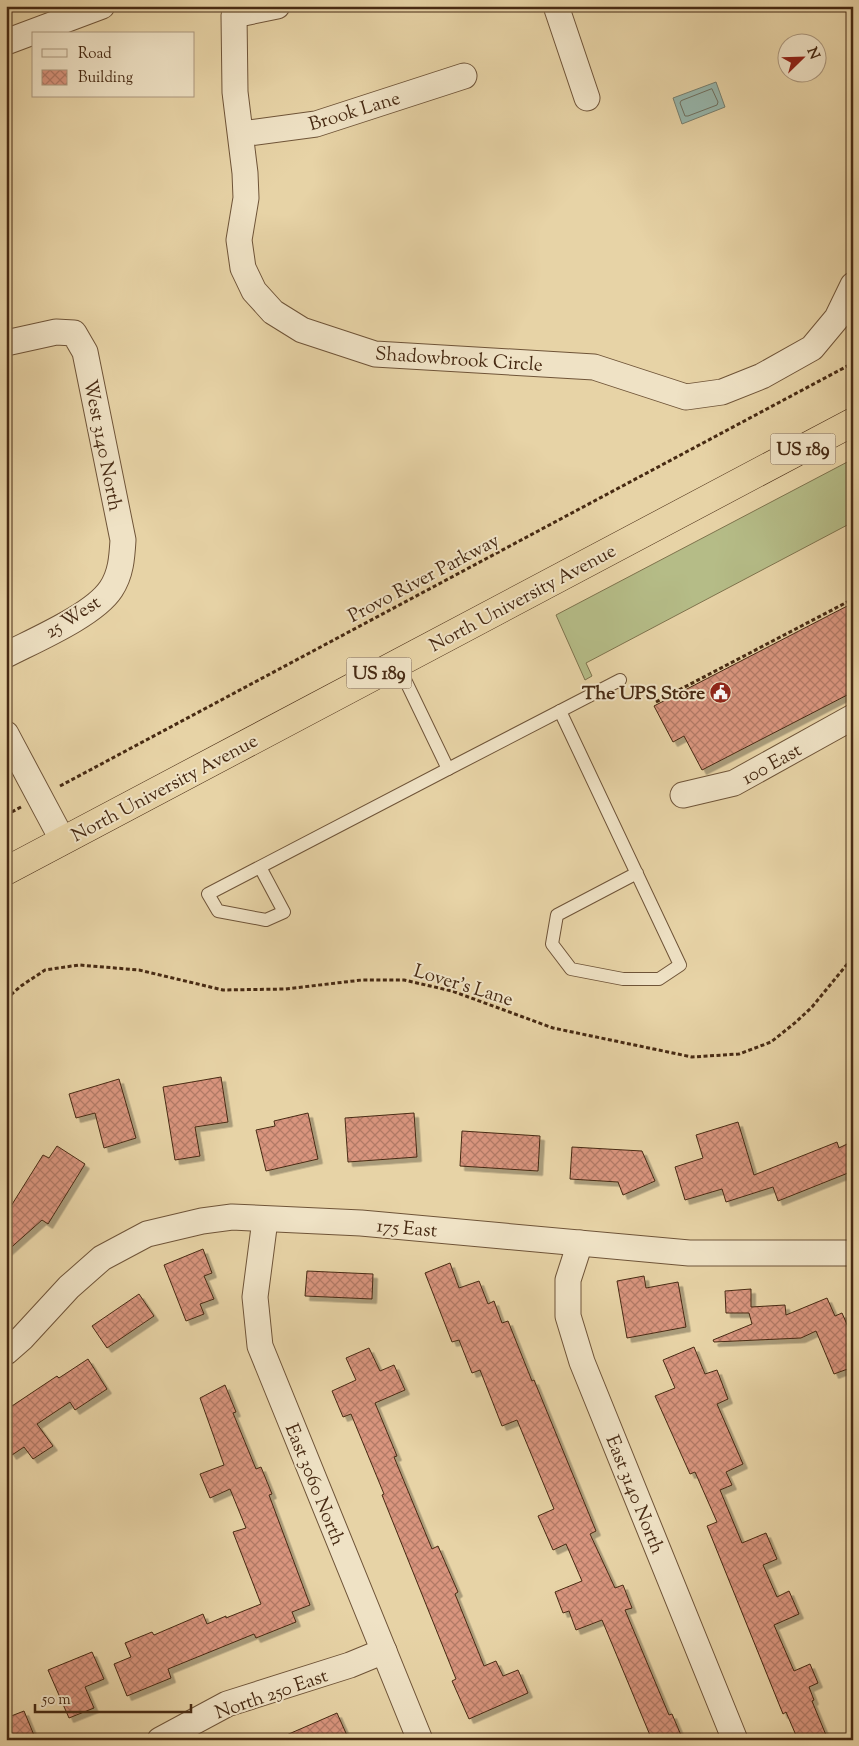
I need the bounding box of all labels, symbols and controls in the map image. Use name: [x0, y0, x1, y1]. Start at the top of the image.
legend: [32, 32, 195, 98]
north arrow: [776, 32, 826, 82]
text: Road: [78, 44, 112, 65]
text: N: [801, 45, 824, 63]
text: Building: [78, 68, 133, 89]
street label: Brook Lane: [306, 86, 404, 139]
street label: Shadowbrook Circle: [374, 341, 544, 380]
street label: West 3140 North: [76, 377, 128, 514]
road number: US 189: [770, 434, 836, 464]
street label: Provo River Parkway: [344, 528, 505, 631]
street label: North University Avenue: [425, 538, 621, 660]
street label: 25 West: [40, 590, 107, 646]
road number: US 189: [346, 658, 412, 688]
public building icon: The UPS Store: [709, 680, 733, 704]
place label: The UPS Store: [582, 681, 705, 708]
street label: North University Avenue: [67, 728, 263, 850]
street label: 100 East: [737, 737, 807, 793]
street label: Lover's Lane: [410, 958, 516, 1014]
street label: 175 East: [375, 1213, 439, 1246]
street label: East 3060 North: [277, 1420, 350, 1550]
street label: East 3140 North: [598, 1431, 670, 1558]
street label: North 250 East: [212, 1663, 332, 1727]
scale bar: [35, 1681, 191, 1713]
text: 50 m: [41, 1690, 71, 1711]

